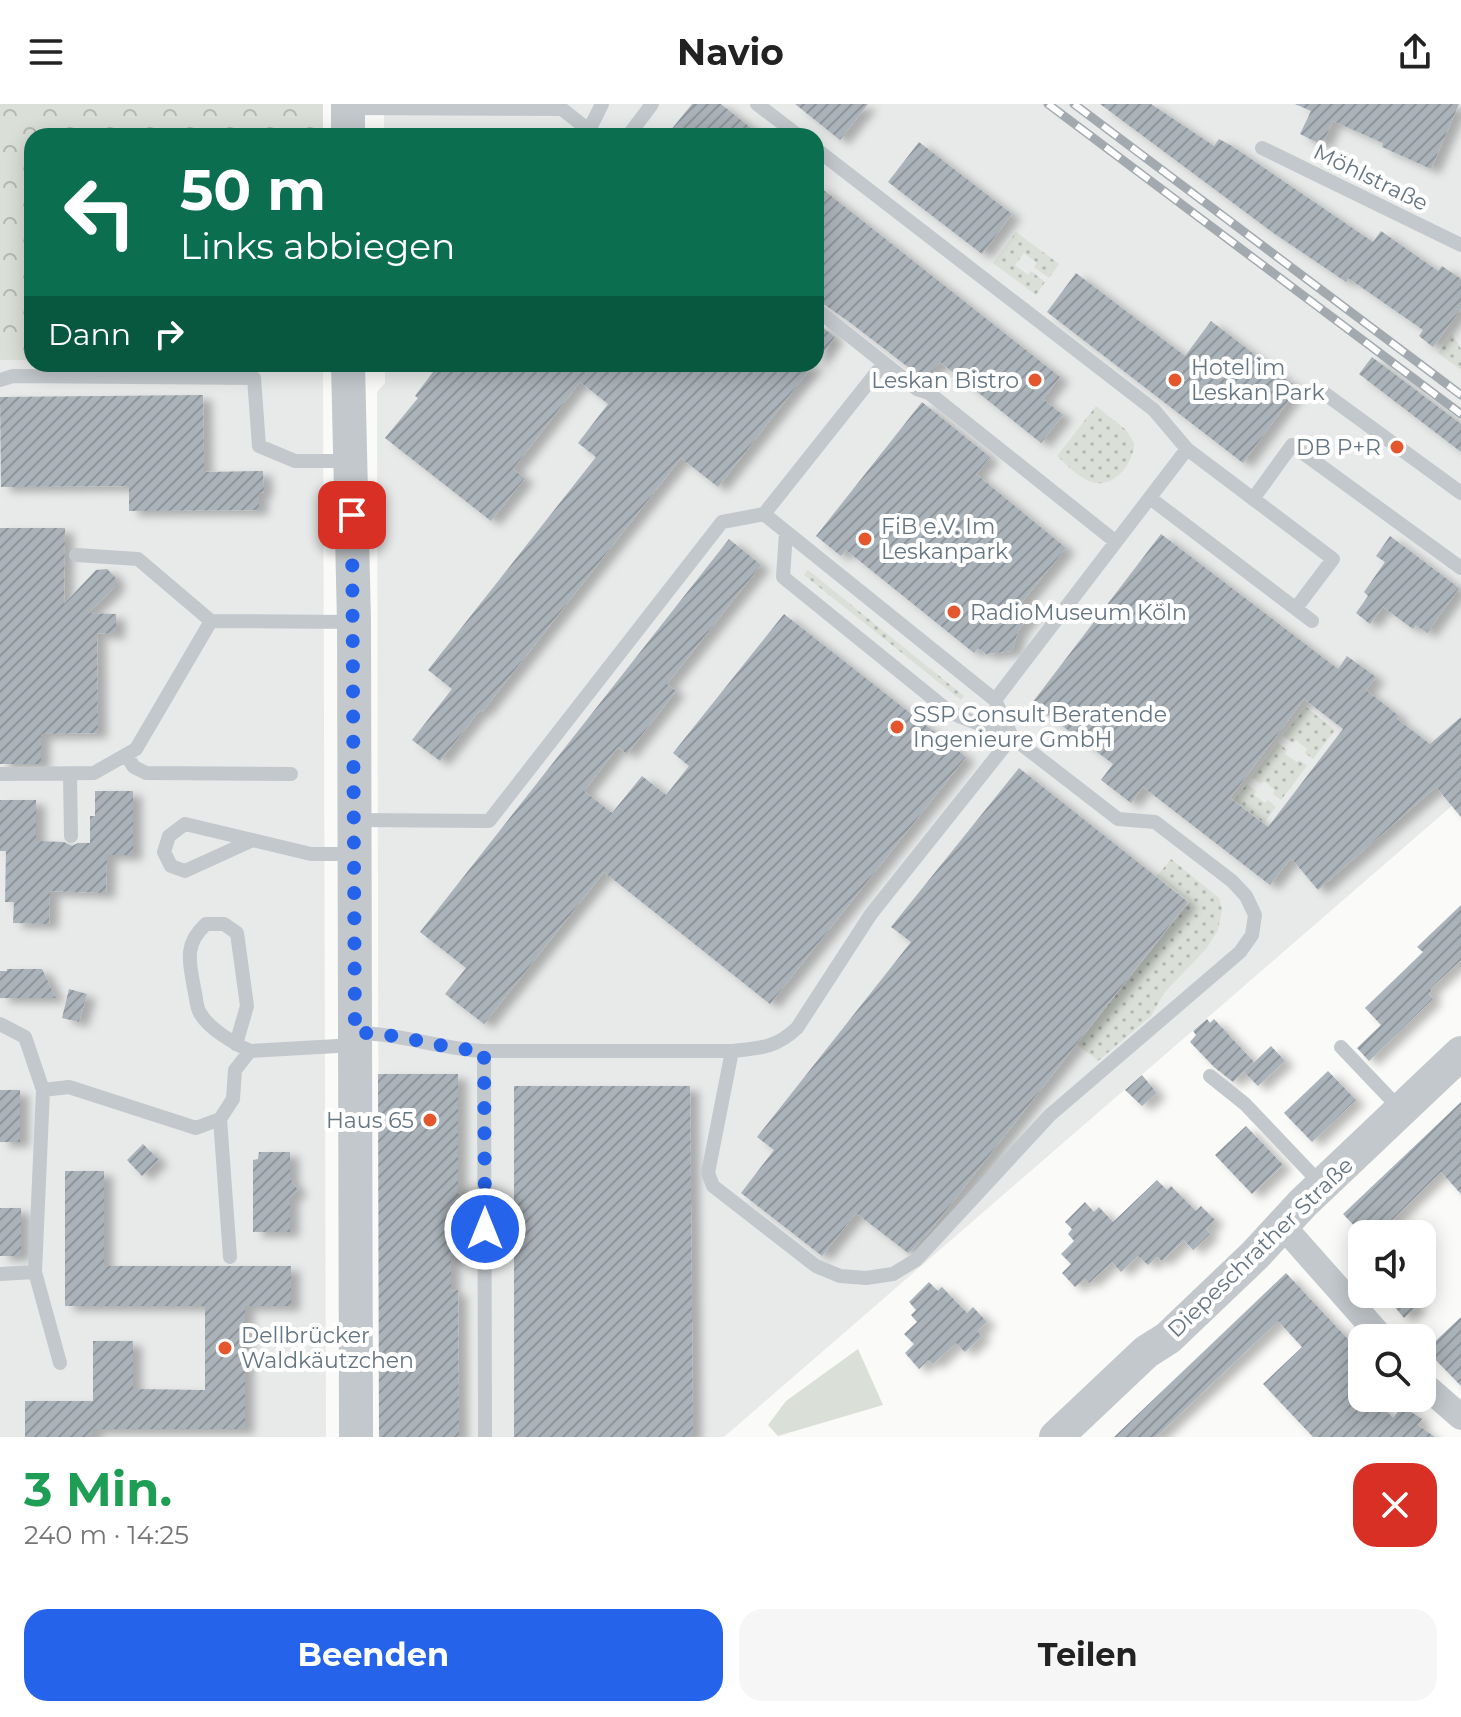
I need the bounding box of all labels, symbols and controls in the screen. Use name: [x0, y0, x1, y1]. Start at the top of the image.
icon: menu: [24, 30, 68, 74]
text: Navio: [677, 30, 784, 74]
icon: share: [1393, 30, 1437, 74]
street label: Möhlstraße: [1309, 138, 1432, 217]
text: 50 m: [180, 156, 326, 224]
icon: left: [48, 160, 152, 264]
text: Links abbiegen: [180, 224, 455, 268]
icon: right: [147, 312, 191, 356]
text: Dann: [48, 316, 131, 353]
place label: Hotel im Leskan Park: [1191, 354, 1325, 406]
place label: Leskan Bistro: [871, 367, 1019, 394]
marker: Leskan Bistro: [1026, 371, 1044, 389]
marker: Hotel im Leskan Park: [1166, 371, 1184, 389]
place label: DB P+R: [1296, 434, 1381, 461]
marker: DB P+R: [1388, 438, 1406, 456]
pin: [318, 481, 386, 549]
icon: arrive: [330, 493, 374, 537]
place label: FiB e.V. Im Leskanpark: [881, 513, 1009, 565]
marker: FiB e.V. Im Leskanpark: [856, 530, 874, 548]
place label: RadioMuseum Köln: [970, 599, 1187, 626]
marker: RadioMuseum Köln: [945, 603, 963, 621]
place label: SSP Consult Beratende Ingenieure GmbH: [913, 701, 1167, 753]
marker: SSP Consult Beratende Ingenieure GmbH: [888, 718, 906, 736]
place label: Haus 65: [326, 1107, 414, 1134]
marker: Haus 65: [421, 1111, 439, 1129]
street label: Diepeschrather Straße: [1162, 1152, 1359, 1343]
position arrow: [443, 1187, 527, 1271]
map controls: [1348, 1220, 1436, 1412]
button: sound: [1348, 1220, 1436, 1308]
place label: Dellbrücker Waldkäutzchen: [241, 1322, 414, 1374]
button: search: [1348, 1324, 1436, 1412]
marker: Dellbrücker Waldkäutzchen: [216, 1339, 234, 1357]
text: 3 Min.: [24, 1460, 172, 1518]
button: close: [1353, 1463, 1437, 1547]
text: 240 m · 14:25: [24, 1519, 189, 1551]
button: Beenden: [24, 1609, 723, 1701]
button: Teilen: [739, 1609, 1437, 1701]

